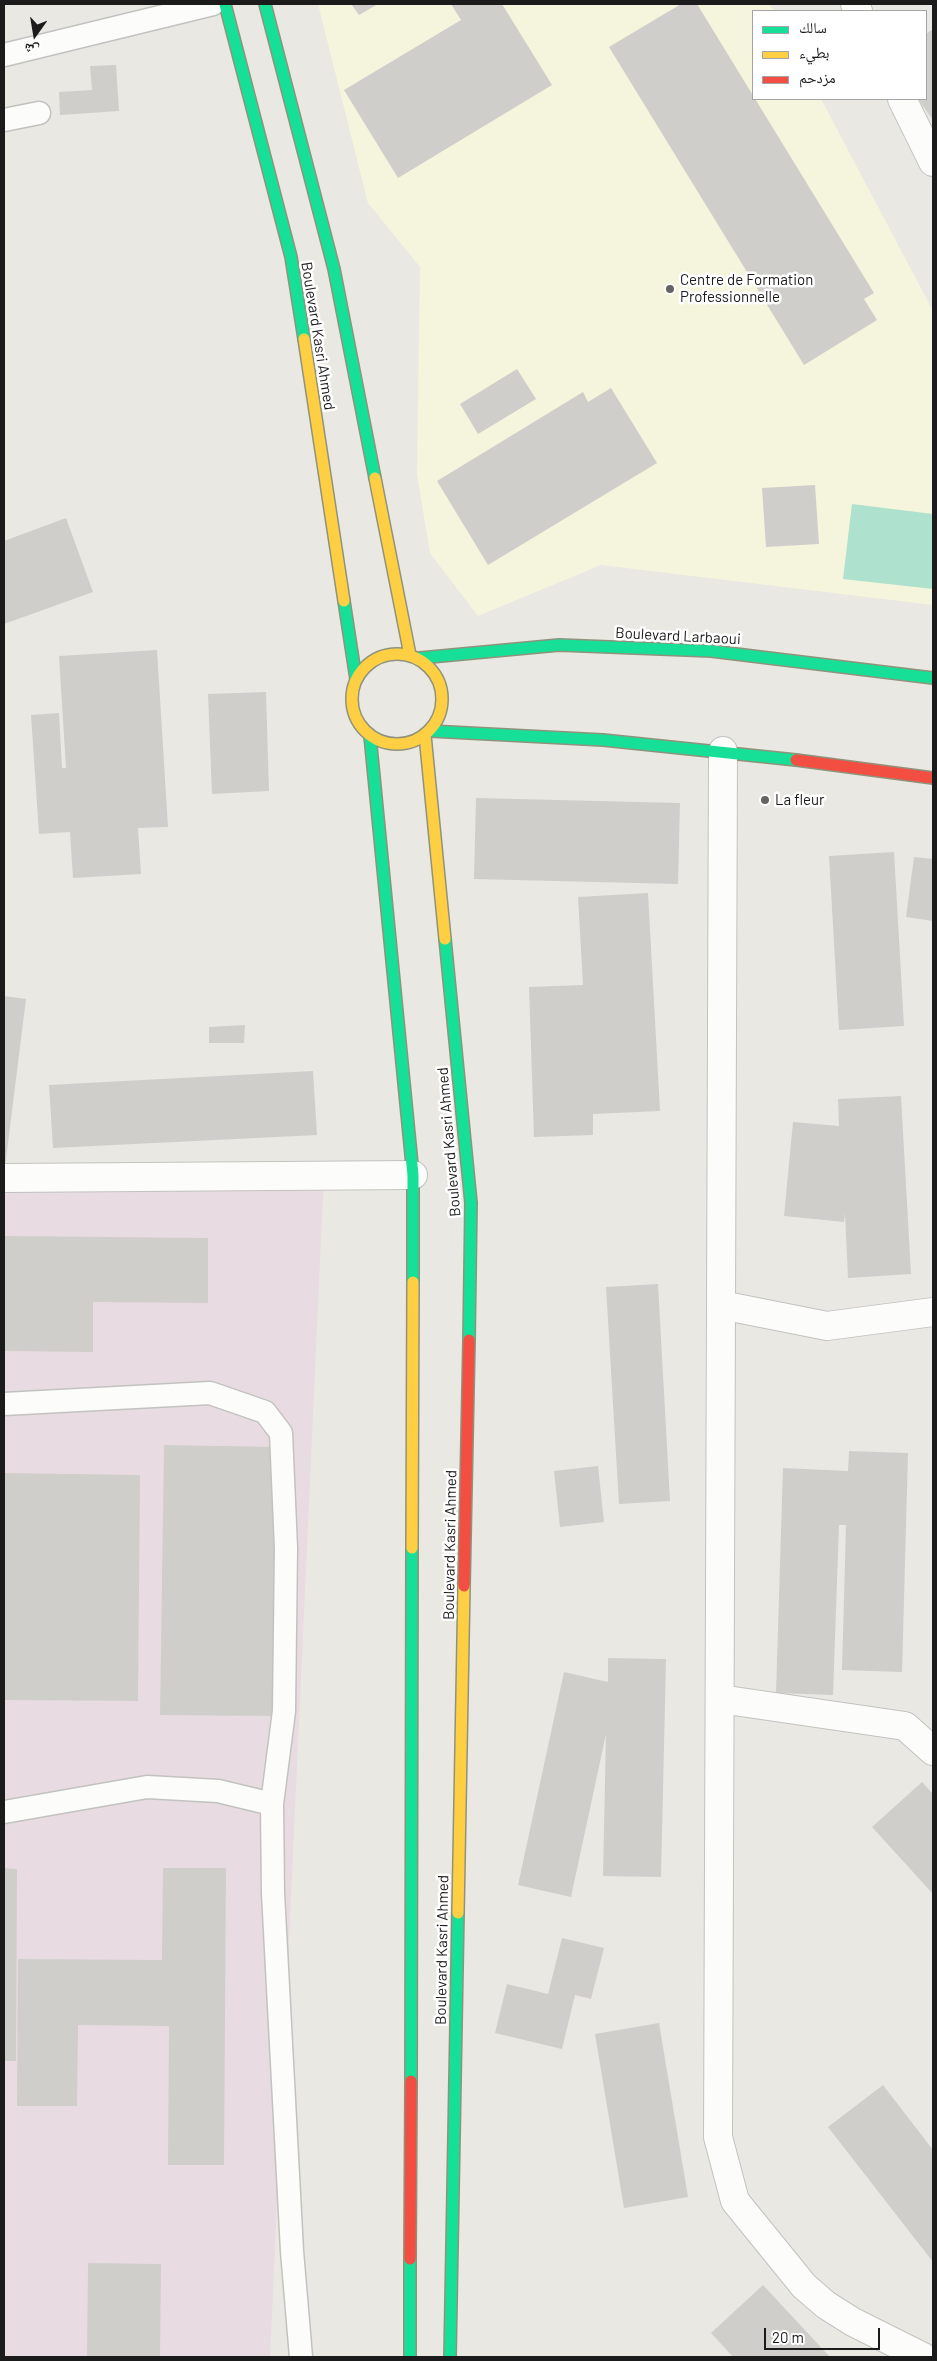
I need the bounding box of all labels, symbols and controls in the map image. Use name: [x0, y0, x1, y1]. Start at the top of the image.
north arrow: [10, 10, 60, 60]
legend: [752, 10, 927, 100]
text: سالك: [799, 18, 827, 36]
text: ش: [22, 40, 41, 60]
text: بطيء: [799, 43, 829, 61]
text: مزدحم: [799, 68, 836, 86]
street label: Boulevard Kasri Ahmed: [297, 260, 339, 412]
place label: Centre de Formation Professionnelle: [680, 271, 813, 306]
marker: Centre de Formation Professionnelle: [664, 283, 676, 295]
street label: Boulevard Larbaoui: [615, 624, 741, 648]
place label: La fleur: [775, 791, 824, 809]
marker: La fleur: [759, 794, 771, 806]
street label: Boulevard Kasri Ahmed: [433, 1066, 465, 1218]
street label: Boulevard Kasri Ahmed: [440, 1470, 460, 1620]
street label: Boulevard Kasri Ahmed: [432, 1875, 452, 2025]
scale bar: [767, 2318, 883, 2350]
text: 20 m: [772, 2328, 804, 2346]

